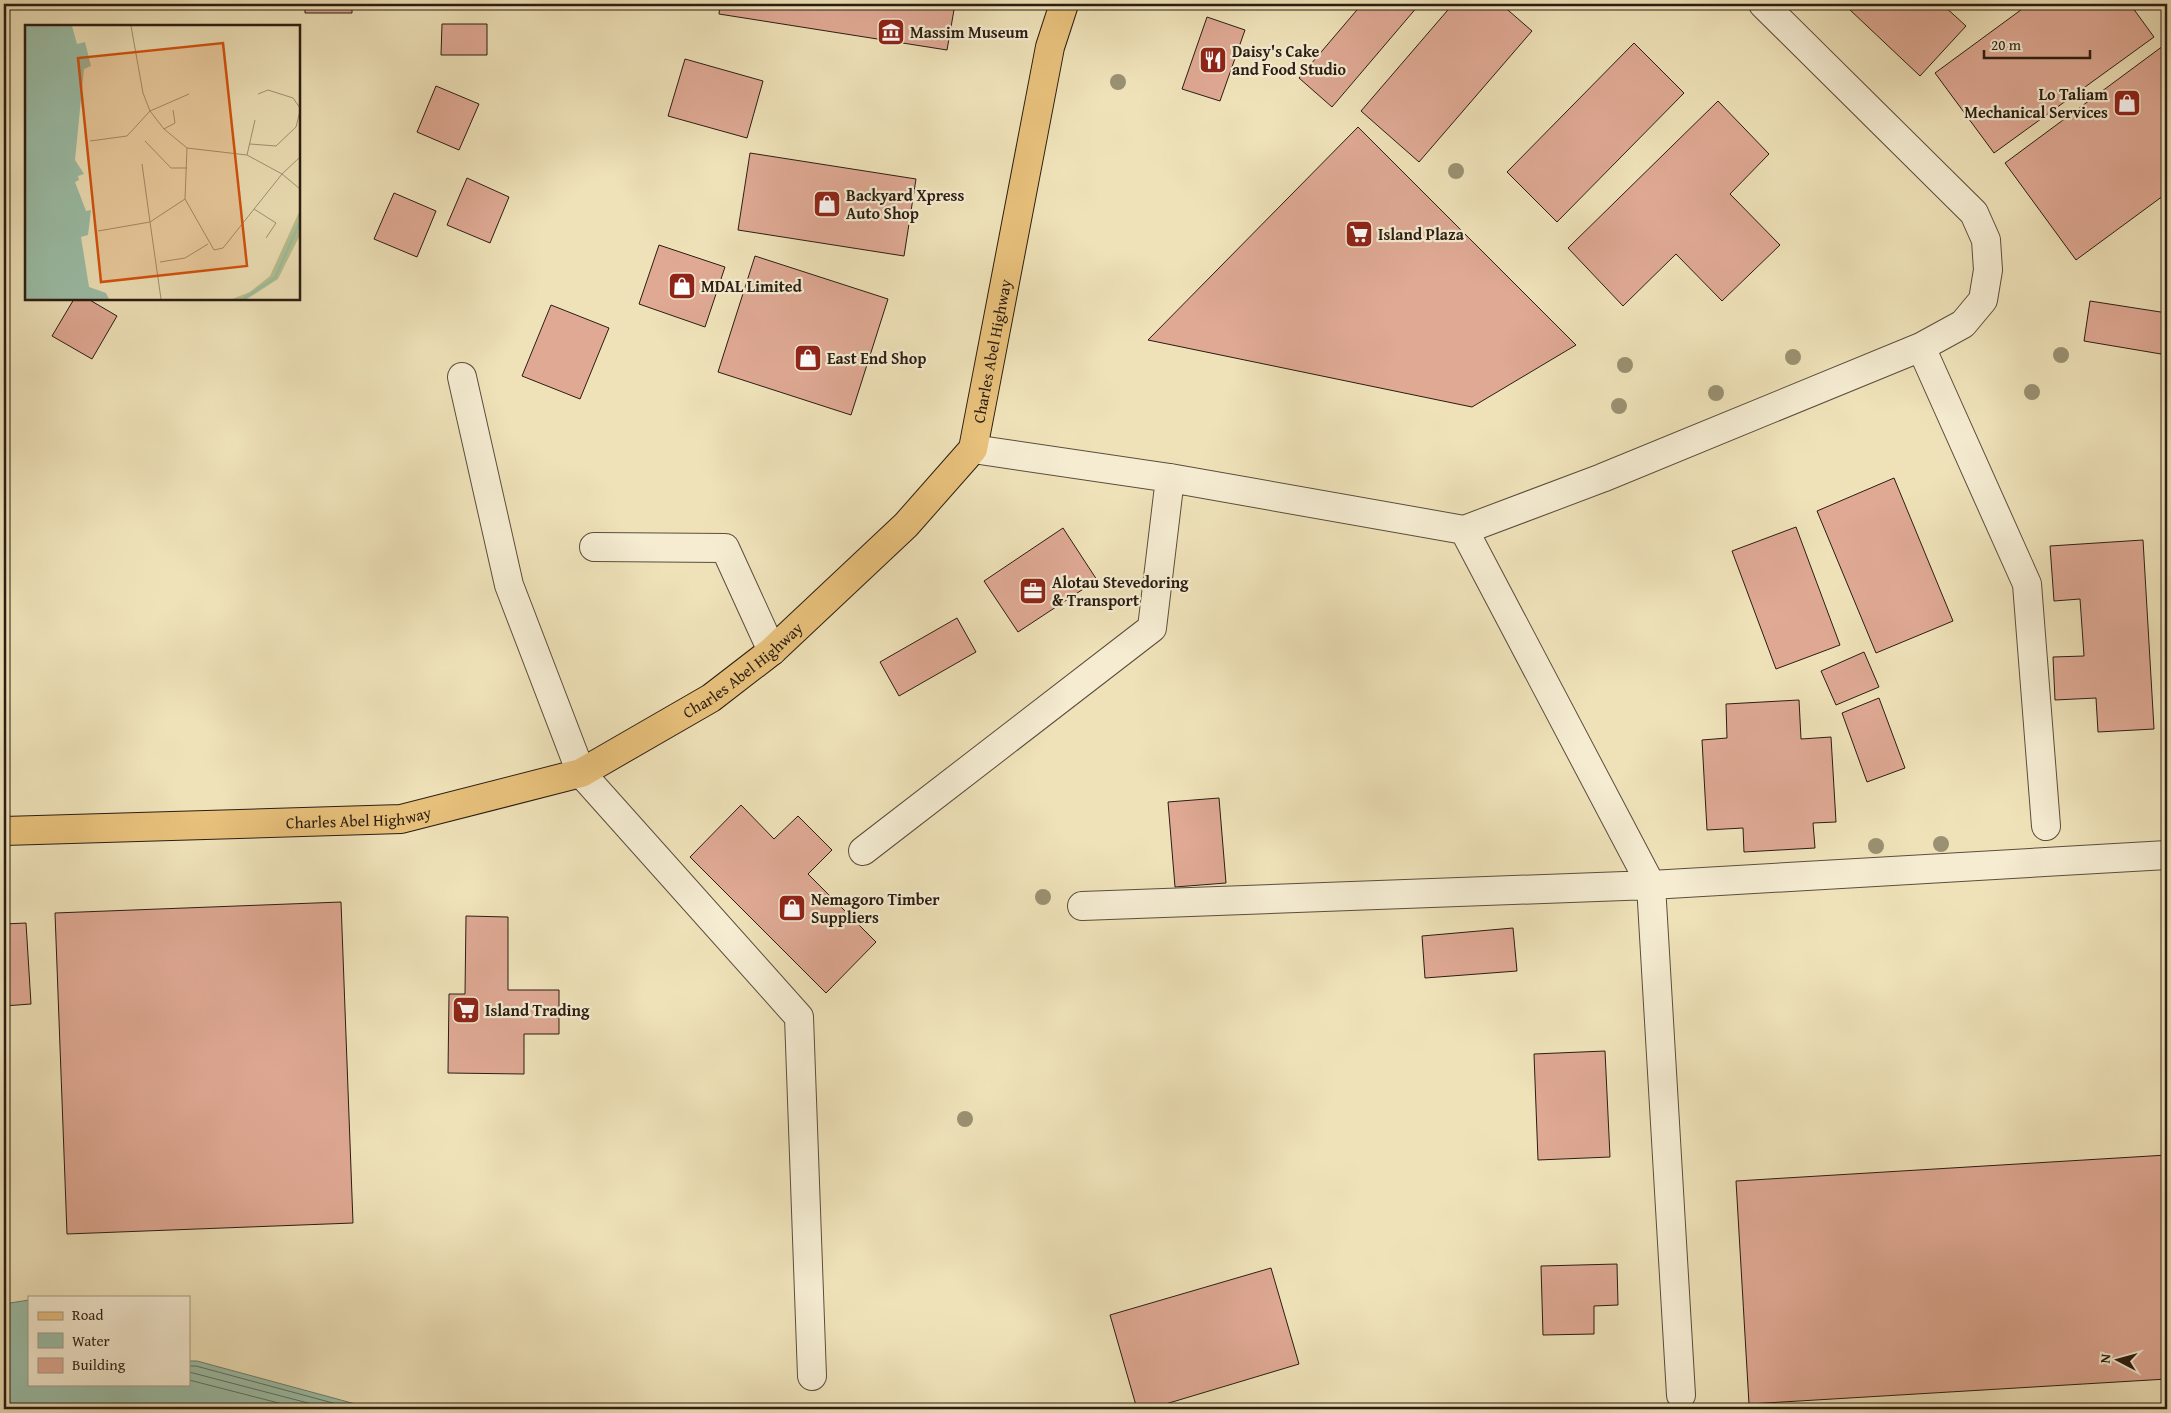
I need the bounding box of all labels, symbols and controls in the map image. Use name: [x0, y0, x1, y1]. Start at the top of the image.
museum icon: Massim Museum: [876, 17, 906, 47]
place label: Massim Museum: [910, 20, 1029, 44]
inset map: [25, 25, 300, 300]
scale bar: [1984, 28, 2090, 60]
text: 20 m: [1991, 34, 2022, 55]
place label: Daisy's Cake and Food Studio: [1232, 39, 1347, 81]
restaurant icon: Daisy's Cake and Food Studio: [1198, 45, 1228, 75]
place label: Lo Taliam Mechanical Services: [1964, 82, 2108, 124]
shop icon: Lo Taliam Mechanical Services: [2112, 88, 2142, 118]
place label: Backyard Xpress Auto Shop: [846, 183, 964, 225]
shop icon: Backyard Xpress Auto Shop: [812, 189, 842, 219]
supermarket icon: Island Plaza: [1344, 219, 1374, 249]
place label: Island Plaza: [1378, 222, 1465, 246]
shop icon: MDAL Limited: [667, 271, 697, 301]
place label: MDAL Limited: [701, 274, 803, 298]
street label: Charles Abel Highway: [966, 277, 1017, 425]
shop icon: East End Shop: [793, 343, 823, 373]
place label: East End Shop: [827, 346, 926, 370]
place label: Alotau Stevedoring & Transport: [1052, 570, 1189, 612]
office icon: Alotau Stevedoring & Transport: [1018, 576, 1048, 606]
street label: Charles Abel Highway: [678, 616, 808, 724]
street label: Charles Abel Highway: [286, 800, 434, 834]
place label: Nemagoro Timber Suppliers: [811, 887, 940, 929]
shop icon: Nemagoro Timber Suppliers: [777, 893, 807, 923]
supermarket icon: Island Trading: [451, 995, 481, 1025]
place label: Island Trading: [485, 998, 590, 1022]
legend: [28, 1296, 190, 1386]
text: Road: [72, 1304, 103, 1325]
text: Water: [72, 1330, 110, 1351]
north arrow: [2094, 1336, 2144, 1386]
text: N: [2095, 1352, 2116, 1364]
text: Building: [72, 1354, 126, 1375]

